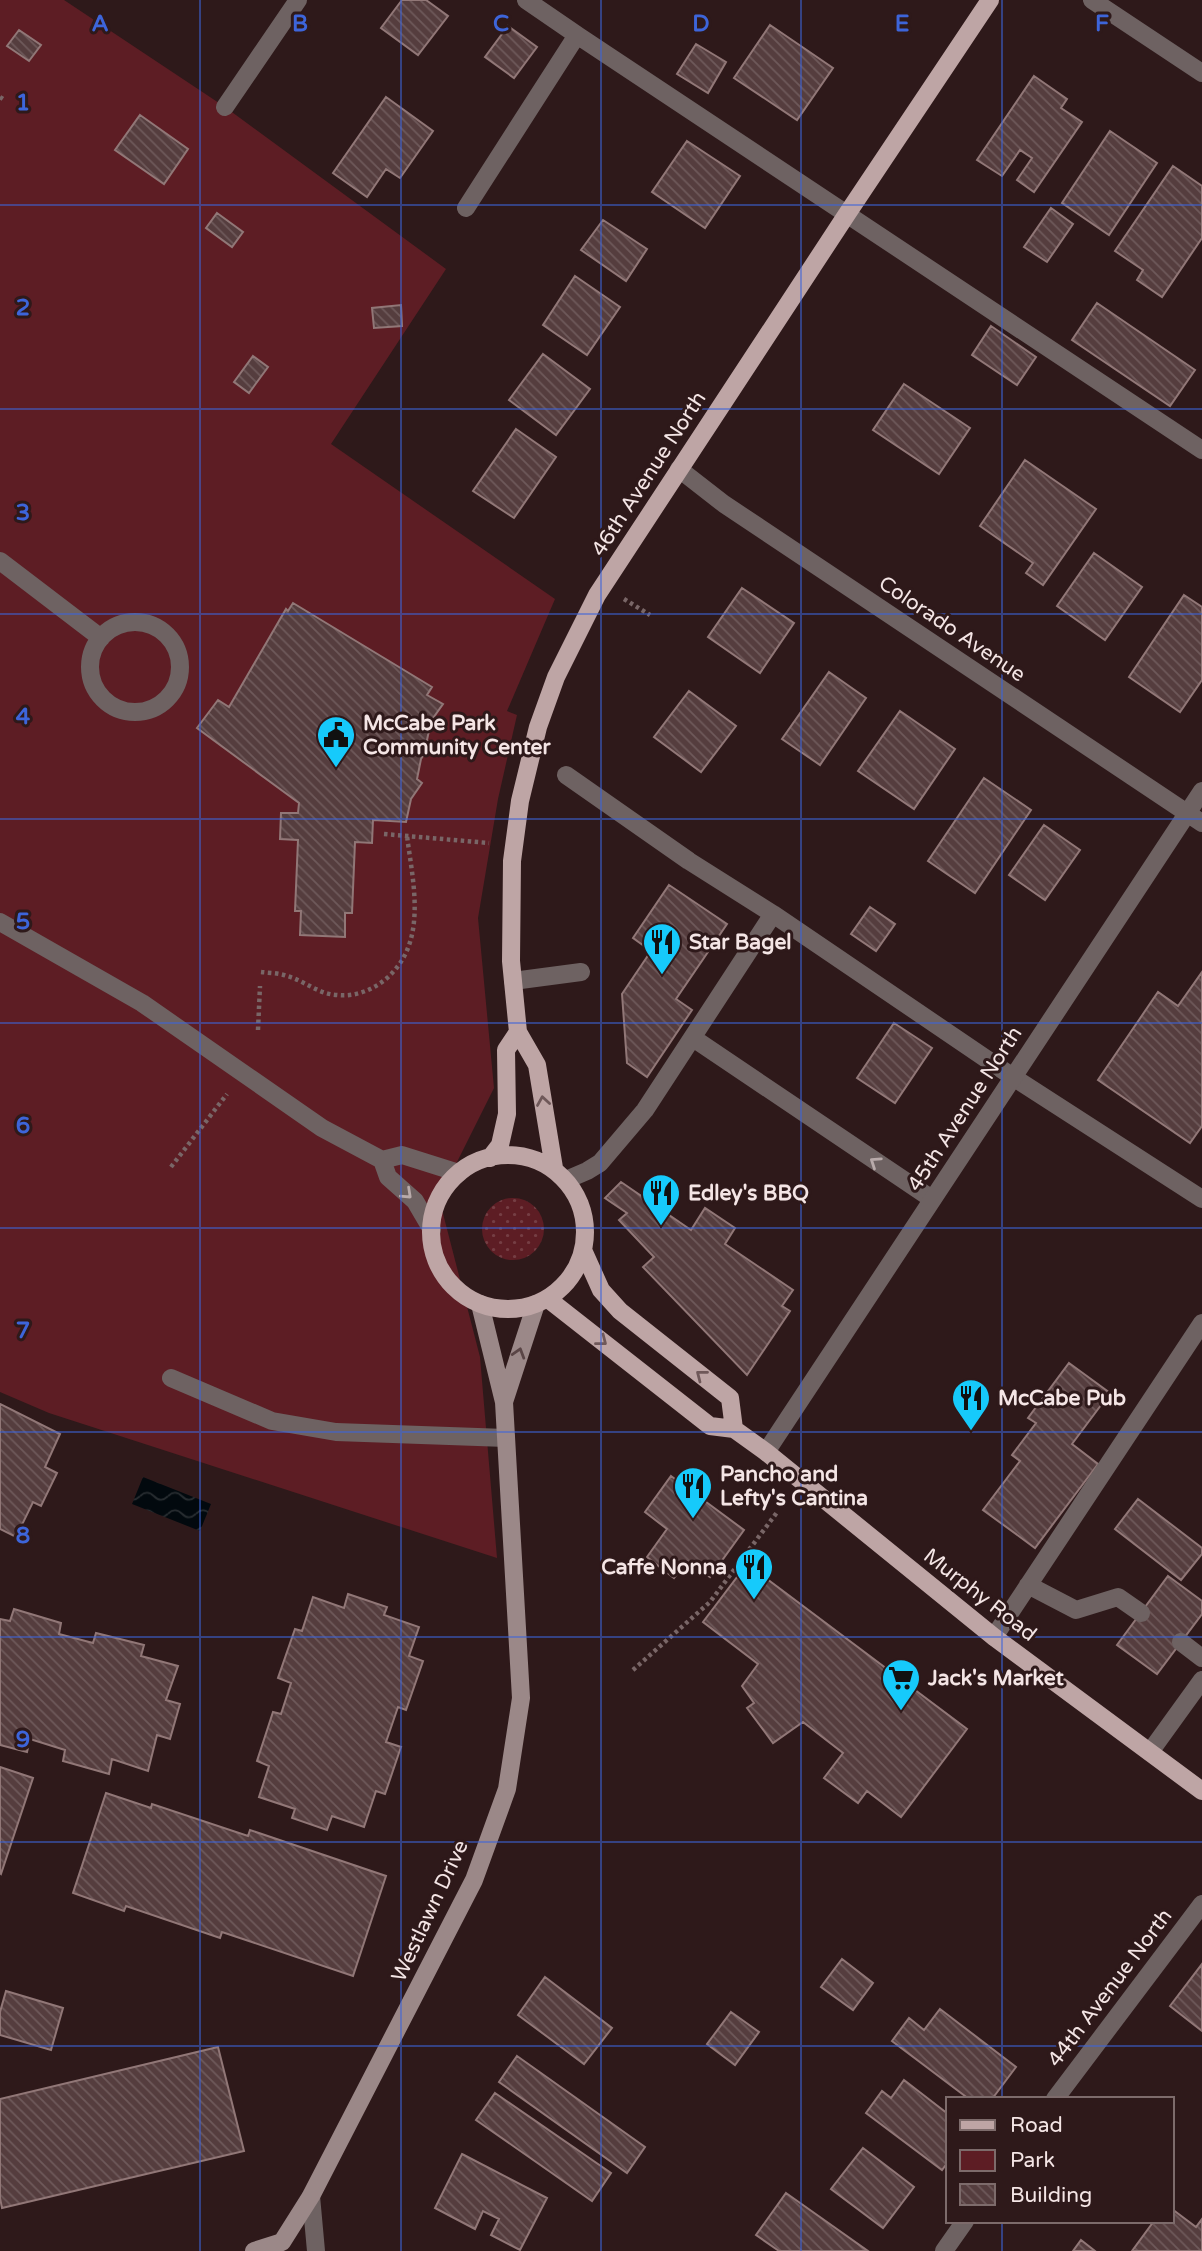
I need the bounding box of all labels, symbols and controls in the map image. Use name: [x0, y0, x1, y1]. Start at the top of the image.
text: A: [91, 10, 109, 38]
text: B: [292, 10, 308, 38]
text: C: [493, 10, 509, 38]
text: D: [692, 10, 710, 38]
text: E: [895, 10, 909, 38]
text: F: [1095, 10, 1109, 38]
text: 1: [16, 89, 30, 117]
text: 2: [16, 294, 30, 322]
street label: 46th Avenue North: [586, 387, 712, 561]
text: 3: [16, 499, 30, 527]
street label: Colorado Avenue: [874, 571, 1030, 687]
text: 4: [16, 703, 31, 731]
place label: McCabe Park Community Center: [363, 711, 551, 760]
public building icon: McCabe Park Community Center: [315, 714, 357, 769]
text: 5: [16, 908, 30, 936]
restaurant icon: Star Bagel: [641, 921, 683, 976]
place label: Star Bagel: [689, 930, 792, 955]
street label: 45th Avenue North: [902, 1022, 1028, 1196]
one-way arrow: [536, 1095, 551, 1107]
text: 6: [16, 1112, 30, 1140]
one-way arrow: [870, 1158, 883, 1170]
restaurant icon: Edley's BBQ: [640, 1172, 682, 1227]
place label: Edley's BBQ: [688, 1181, 809, 1206]
one-way arrow: [399, 1186, 412, 1199]
text: 7: [16, 1317, 30, 1345]
one-way arrow: [595, 1332, 607, 1345]
one-way arrow: [510, 1347, 525, 1359]
one-way arrow: [696, 1370, 708, 1383]
restaurant icon: McCabe Pub: [950, 1377, 992, 1432]
place label: McCabe Pub: [998, 1386, 1126, 1411]
place label: Pancho and Lefty's Cantina: [720, 1462, 868, 1511]
restaurant icon: Pancho and Lefty's Cantina: [672, 1465, 714, 1520]
text: 8: [16, 1522, 30, 1550]
street label: Murphy Road: [919, 1543, 1041, 1647]
restaurant icon: Caffe Nonna: [733, 1546, 775, 1601]
place label: Caffe Nonna: [601, 1555, 727, 1580]
supermarket icon: Jack's Market: [880, 1657, 922, 1712]
place label: Jack's Market: [927, 1666, 1064, 1691]
text: 9: [16, 1726, 30, 1754]
street label: Westlawn Drive: [386, 1836, 474, 1986]
street label: 44th Avenue North: [1042, 1904, 1178, 2072]
legend: [946, 2097, 1174, 2223]
text: Road: [1010, 2113, 1063, 2138]
text: Park: [1010, 2148, 1055, 2173]
text: Building: [1010, 2183, 1092, 2208]

